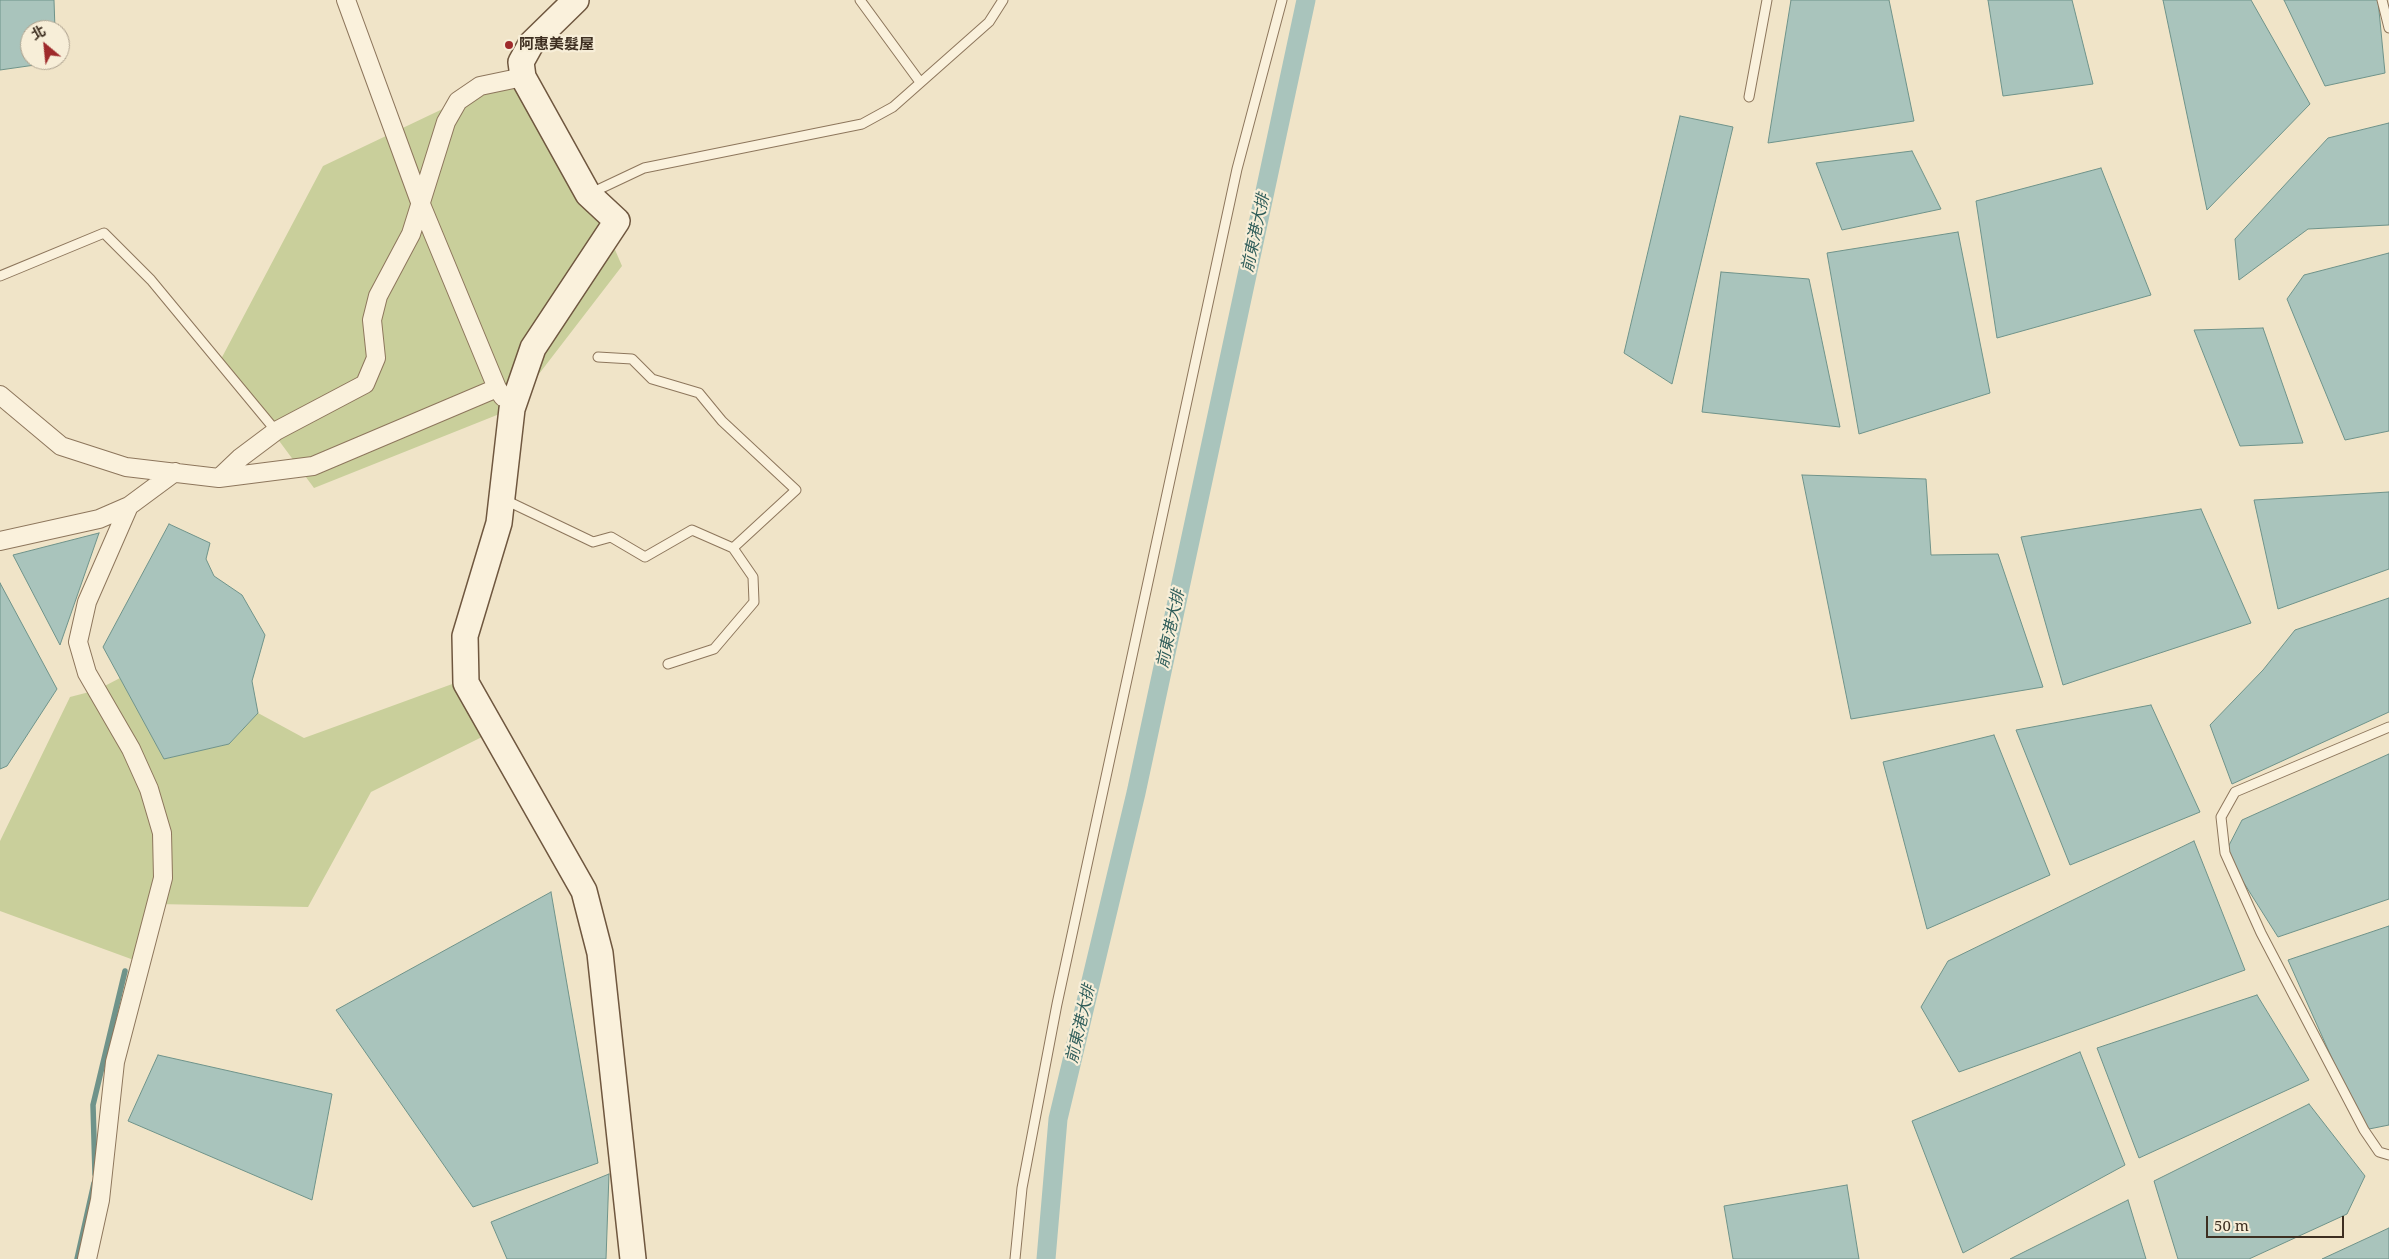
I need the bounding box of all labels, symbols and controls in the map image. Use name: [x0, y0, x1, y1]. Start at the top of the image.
north arrow: [20, 20, 70, 70]
text: 北: [28, 21, 49, 44]
place label: 阿惠美髮屋: [519, 36, 594, 54]
marker: 阿惠美髮屋: [503, 39, 515, 51]
water label: 前東港大排: [1238, 192, 1274, 274]
water label: 前東港大排: [1153, 588, 1189, 670]
water label: 前東港大排: [1063, 983, 1099, 1065]
scale bar: [2209, 1206, 2346, 1238]
text: 50 m: [2214, 1215, 2249, 1235]

